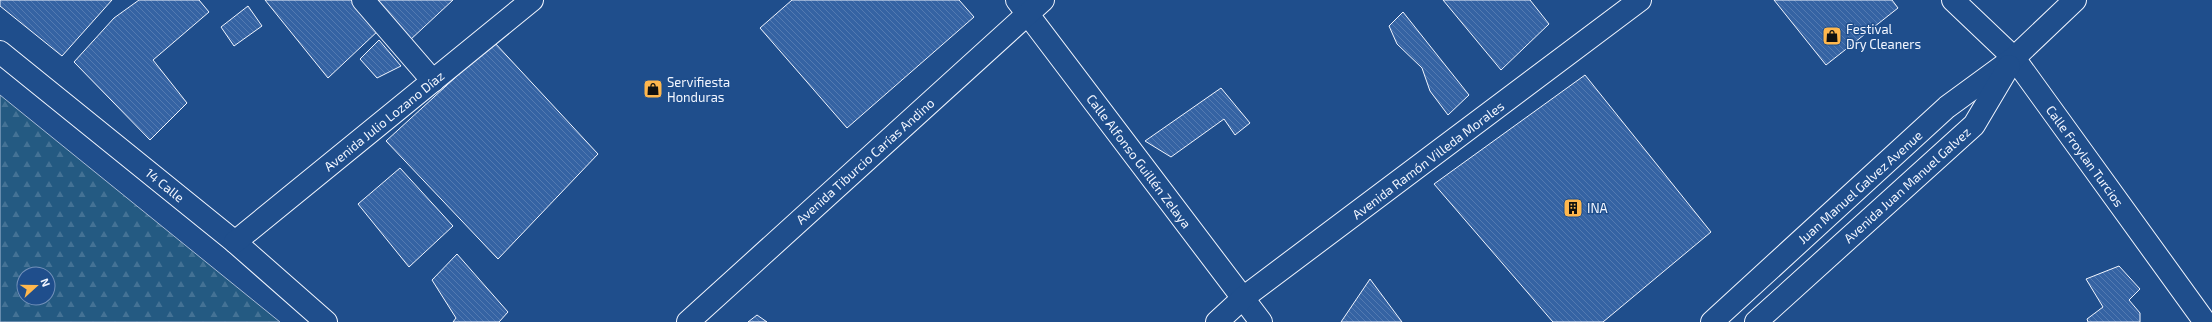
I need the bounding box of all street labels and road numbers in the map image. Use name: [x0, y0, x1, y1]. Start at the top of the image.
street label: Avenida Julio Lozano Díaz: [321, 68, 447, 174]
street label: Calle Alfonso Guillén Zelaya: [1083, 91, 1195, 231]
street label: Avenida Tiburcio Carías Andino: [793, 95, 937, 227]
street label: Avenida Ramón Villeda Morales: [1349, 98, 1507, 222]
street label: Calle Froylan Turcios: [2043, 102, 2127, 210]
street label: Avenida Juan Manuel Galvez: [1840, 124, 1974, 246]
street label: Juan Manuel Galvez Avenue: [1795, 127, 1925, 247]
street label: 14 Calle: [142, 165, 188, 205]

